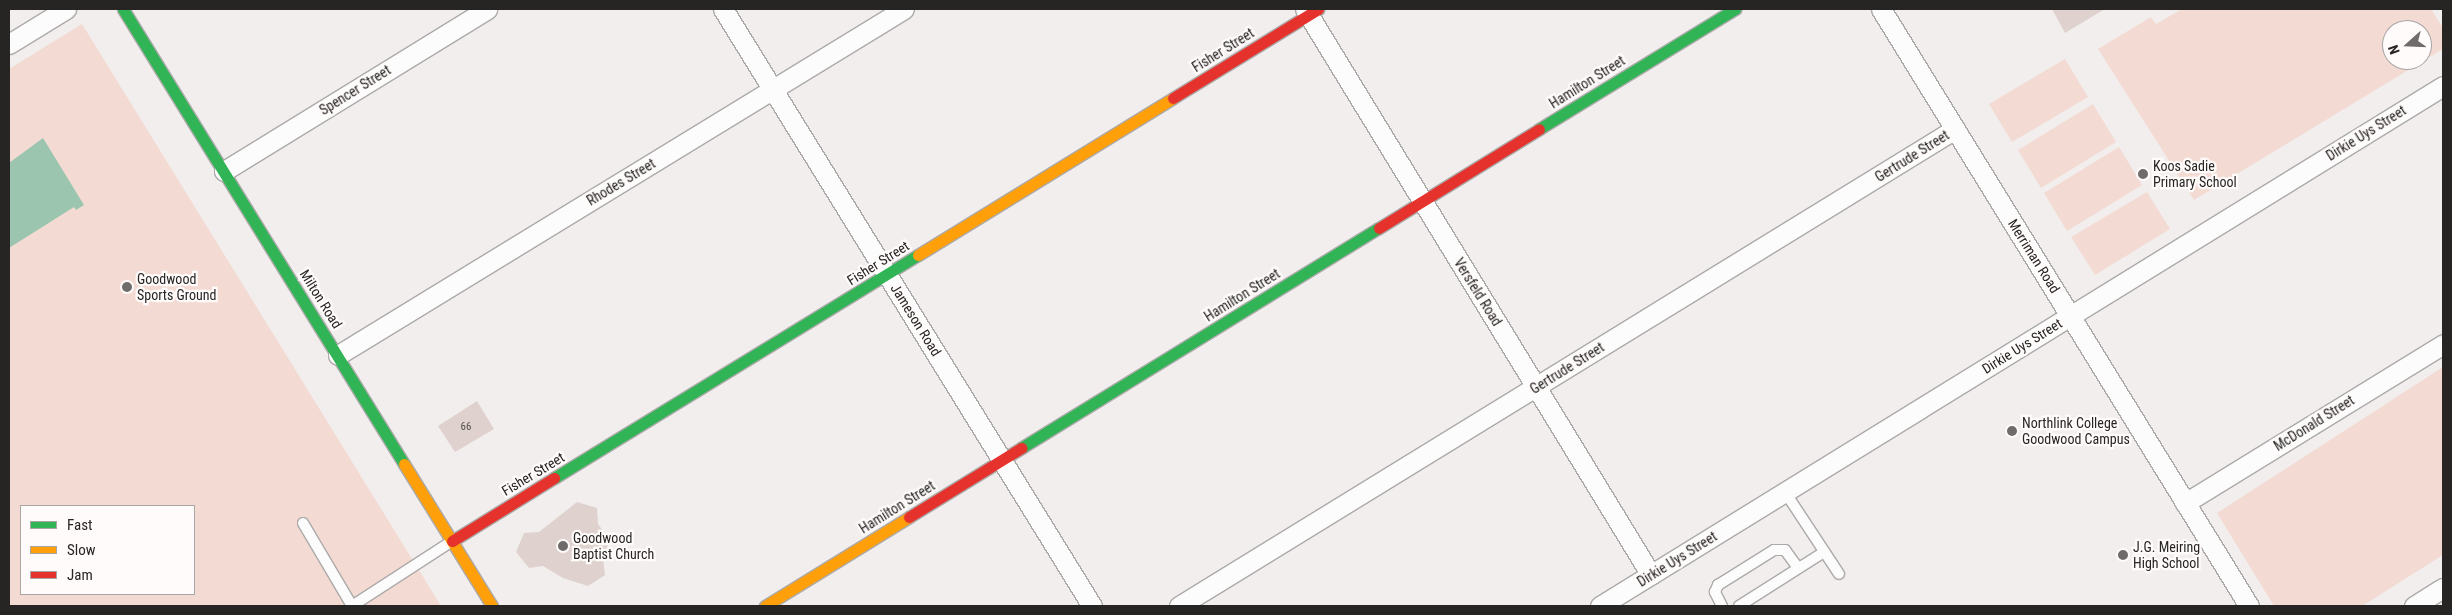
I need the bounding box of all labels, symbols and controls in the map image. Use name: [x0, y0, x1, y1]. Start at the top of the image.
north arrow: [2382, 20, 2432, 70]
street label: Fisher Street: [1189, 24, 1257, 76]
text: N: [2385, 43, 2403, 57]
street label: Hamilton Street: [1546, 52, 1628, 112]
street label: Spencer Street: [316, 61, 394, 119]
street label: Dirkie Uys Street: [2323, 102, 2409, 164]
street label: Gertrude Street: [1872, 127, 1952, 185]
street label: Rhodes Street: [584, 155, 658, 209]
place label: Koos Sadie Primary School: [2153, 158, 2237, 190]
marker: Koos Sadie Primary School: [2137, 168, 2149, 180]
street label: Merriman Road: [2005, 216, 2063, 296]
street label: Fisher Street: [844, 237, 912, 289]
street label: Versfeld Road: [1450, 255, 1506, 329]
street label: Hamilton Street: [1201, 265, 1283, 325]
street label: Milton Road: [296, 267, 346, 331]
place label: Goodwood Sports Ground: [137, 271, 216, 304]
marker: Goodwood Sports Ground: [121, 281, 133, 293]
street label: Jameson Road: [887, 281, 945, 359]
street label: Dirkie Uys Street: [1979, 315, 2065, 377]
street label: Gertrude Street: [1527, 339, 1607, 397]
street label: McDonald Street: [2271, 392, 2357, 454]
place label: Northlink College Goodwood Campus: [2022, 415, 2130, 448]
house number: 66: [461, 420, 471, 434]
marker: Northlink College Goodwood Campus: [2006, 425, 2018, 437]
street label: Fisher Street: [499, 449, 567, 499]
street label: Hamilton Street: [856, 477, 938, 537]
legend: [20, 505, 195, 595]
text: Fast: [67, 516, 92, 534]
street label: Dirkie Uys Street: [1634, 528, 1720, 590]
place label: Goodwood Baptist Church: [573, 530, 654, 562]
place label: J.G. Meiring High School: [2133, 539, 2200, 572]
marker: Goodwood Baptist Church: [557, 540, 569, 552]
text: Slow: [67, 541, 96, 559]
marker: J.G. Meiring High School: [2117, 549, 2129, 561]
text: Jam: [67, 566, 93, 584]

